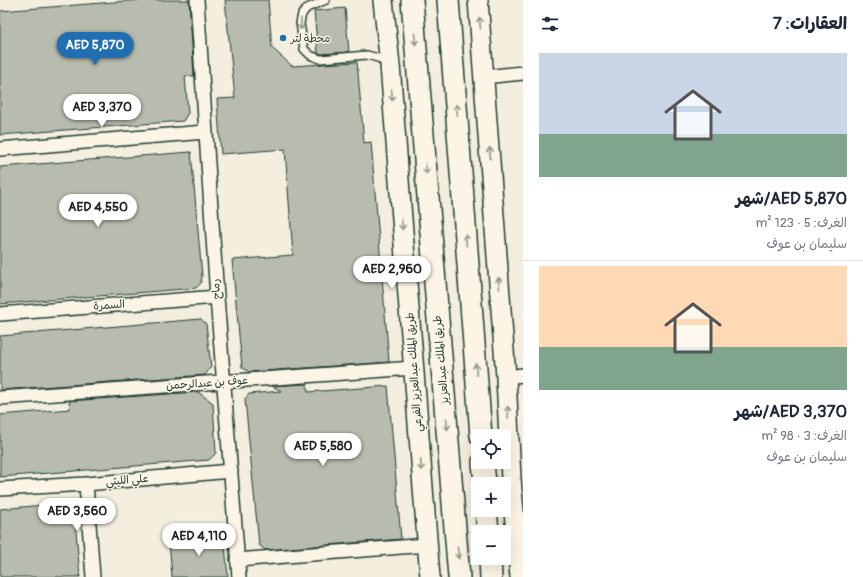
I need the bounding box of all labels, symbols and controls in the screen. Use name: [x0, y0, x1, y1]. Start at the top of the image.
icon: filters: [539, 13, 561, 35]
text: العقارات: 7: [773, 13, 847, 34]
one-way arrow: [297, 17, 305, 30]
one-way arrow: [477, 17, 484, 30]
pin: AED 5,870: [49, 32, 141, 66]
place label: محطة لتر: [290, 32, 330, 45]
one-way arrow: [411, 32, 418, 45]
marker: محطة لتر: [278, 33, 288, 43]
text: AED 5,870: [66, 37, 124, 53]
icon: home: [657, 79, 729, 151]
one-way arrow: [389, 88, 396, 101]
pin: AED 3,370: [56, 94, 148, 128]
text: AED 3,370: [72, 99, 132, 115]
one-way arrow: [453, 104, 460, 117]
one-way arrow: [486, 147, 493, 160]
one-way arrow: [422, 161, 429, 174]
text: AED 5,870/شهر: [736, 188, 847, 209]
pin: AED 4,550: [52, 194, 144, 228]
text: AED 4,550: [68, 199, 128, 215]
text: الغرف: 5 · 123 m²: [756, 215, 847, 231]
one-way arrow: [399, 217, 406, 230]
one-way arrow: [463, 234, 470, 247]
text: سليمان بن عوف: [767, 236, 847, 252]
pin: AED 2,960: [346, 256, 438, 290]
text: AED 2,960: [362, 261, 422, 277]
one-way arrow: [496, 277, 503, 290]
street label: رماح: [209, 278, 224, 300]
icon: home: [657, 292, 729, 364]
street label: السمرة: [93, 297, 125, 313]
street label: طريق الملك عبدالعزيز الفرعي: [403, 311, 429, 432]
street label: طريق الملك عبدالعزيز: [431, 315, 452, 406]
one-way arrow: [472, 363, 479, 376]
street label: عوف بن عبدالرحمن: [166, 374, 249, 393]
text: AED 3,370/شهر: [735, 401, 847, 422]
one-way arrow: [504, 406, 512, 419]
one-way arrow: [443, 417, 450, 430]
text: الغرف: 3 · 98 m²: [762, 428, 847, 444]
map controls: [471, 429, 511, 565]
button: locate: [471, 429, 511, 469]
pin: AED 5,580: [277, 433, 369, 467]
text: AED 5,580: [294, 438, 353, 454]
text: سليمان بن عوف: [767, 449, 847, 465]
one-way arrow: [417, 458, 424, 471]
street label: علي الليثي: [105, 472, 149, 492]
button: +: [471, 477, 511, 517]
pin: AED 3,560: [31, 498, 123, 532]
text: AED 3,560: [47, 503, 107, 519]
pin: AED 4,110: [153, 523, 245, 557]
button: −: [471, 525, 511, 565]
text: AED 4,110: [171, 528, 227, 544]
one-way arrow: [454, 546, 461, 559]

